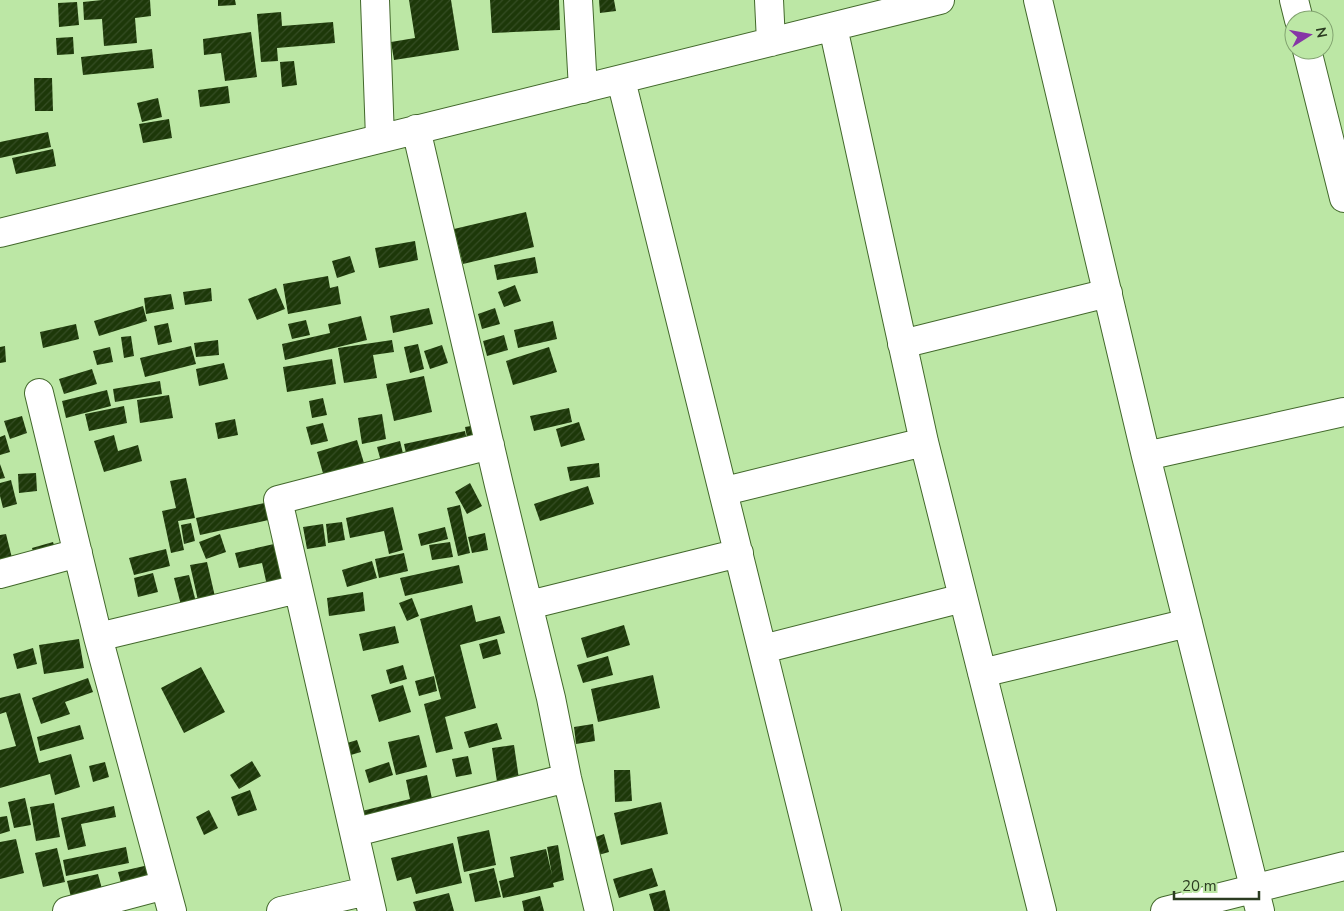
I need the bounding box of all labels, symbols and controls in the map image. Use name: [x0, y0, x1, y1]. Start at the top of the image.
north arrow: [1284, 10, 1334, 60]
text: N: [1311, 26, 1332, 40]
scale bar: [1174, 868, 1259, 900]
text: 20 m: [1182, 876, 1217, 896]

